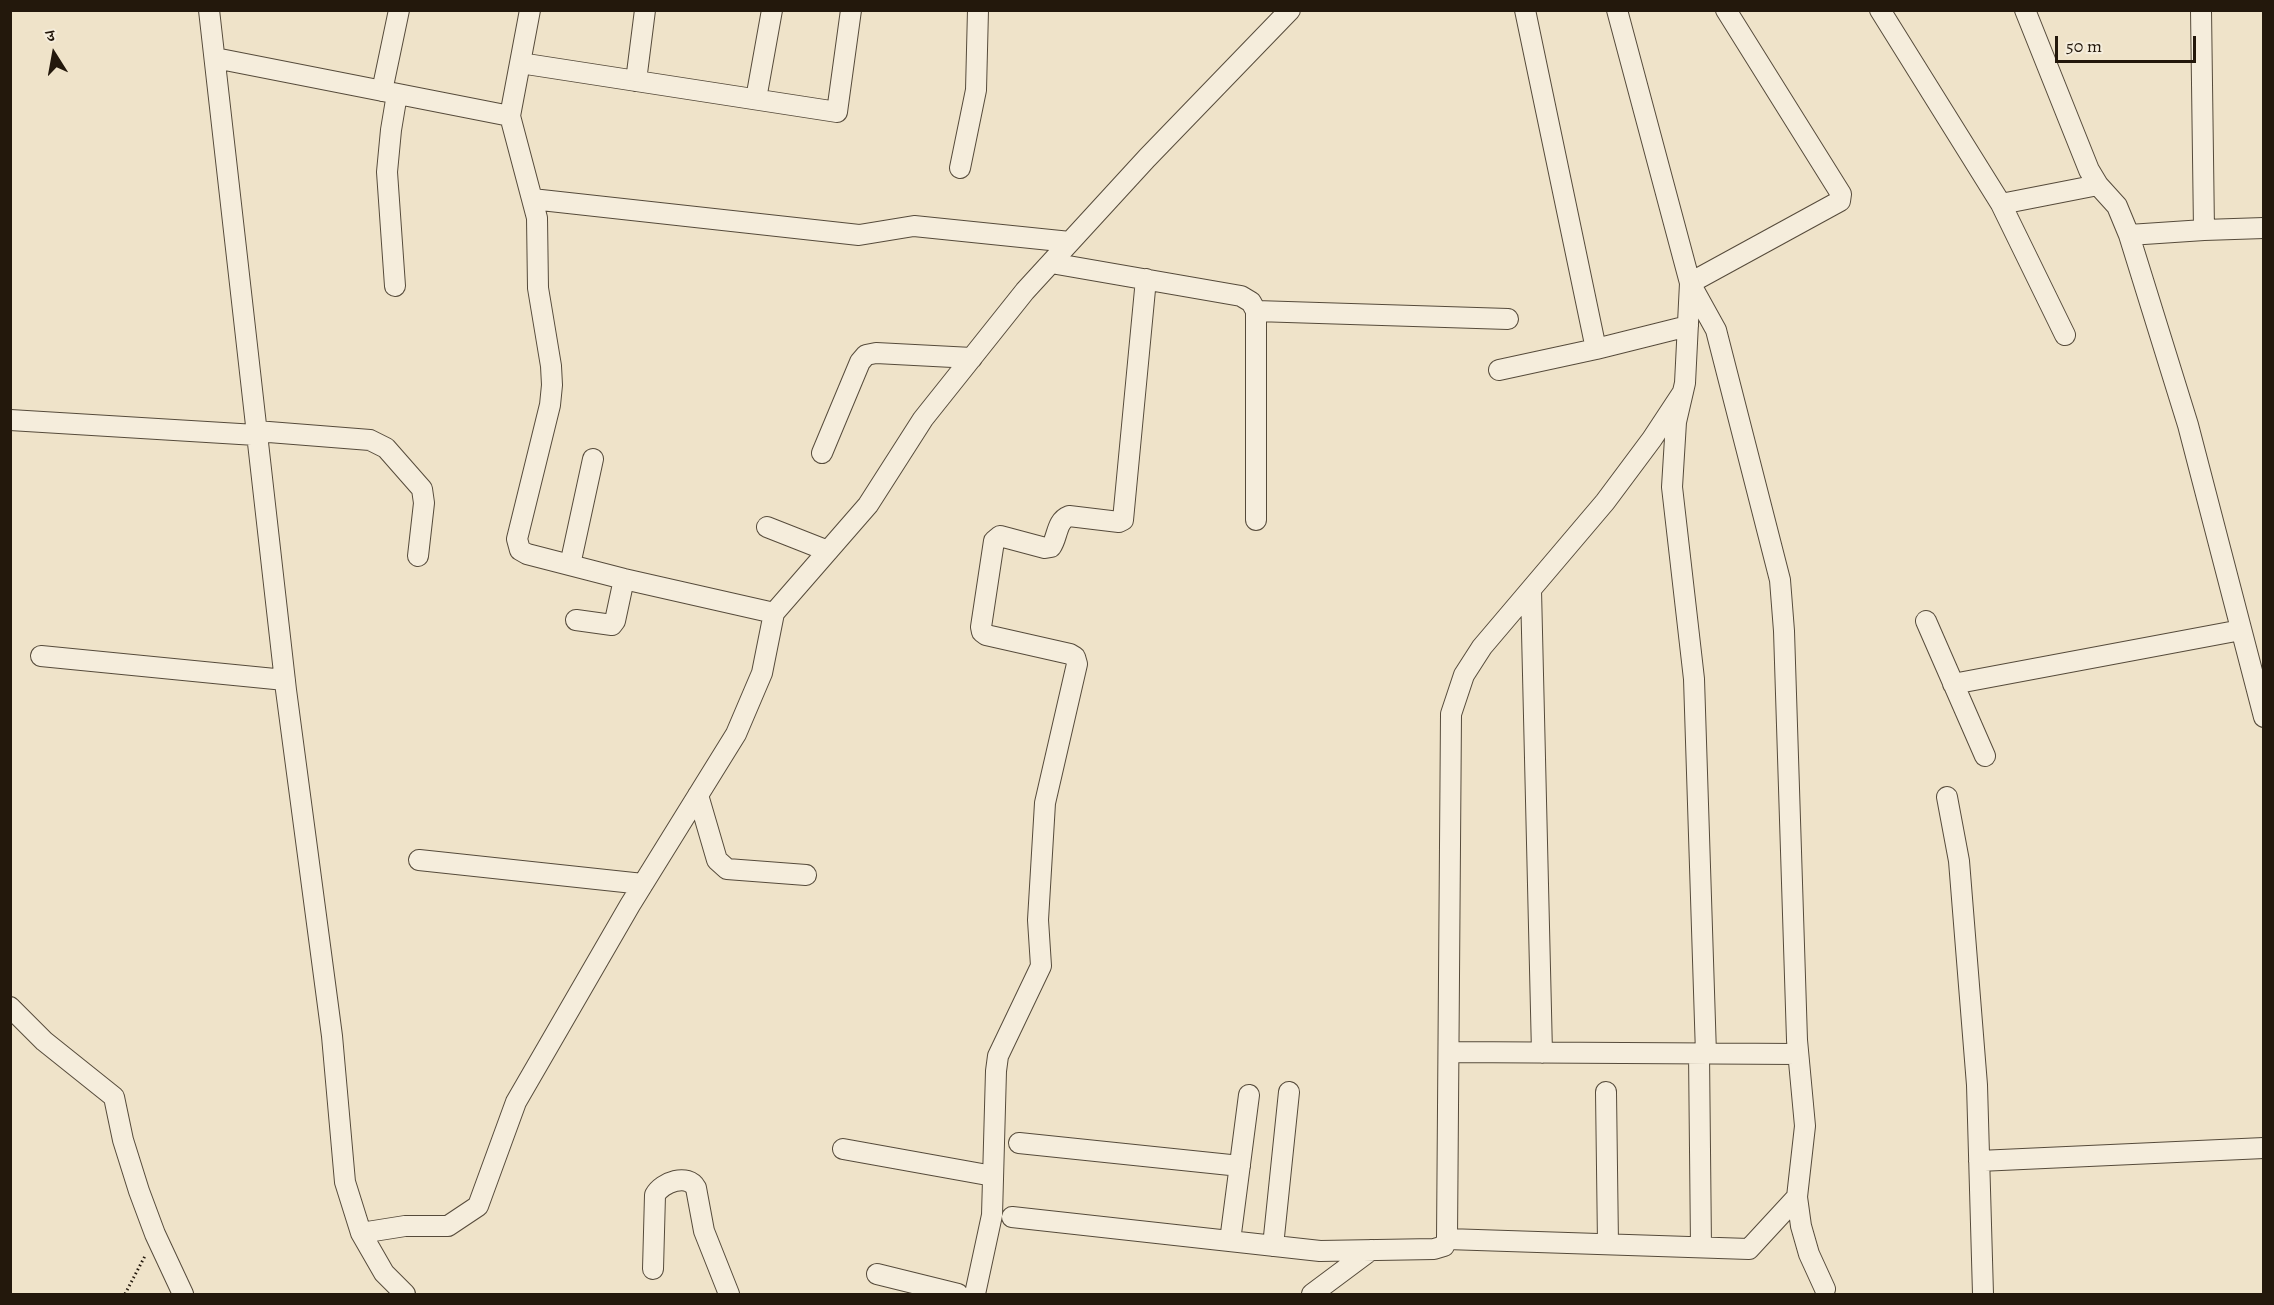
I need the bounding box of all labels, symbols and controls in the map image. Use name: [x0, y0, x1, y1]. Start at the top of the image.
north arrow: [24, 24, 84, 84]
scale bar: [2058, 24, 2199, 62]
text: उ: [44, 25, 57, 48]
text: 50 m: [2066, 34, 2102, 58]

